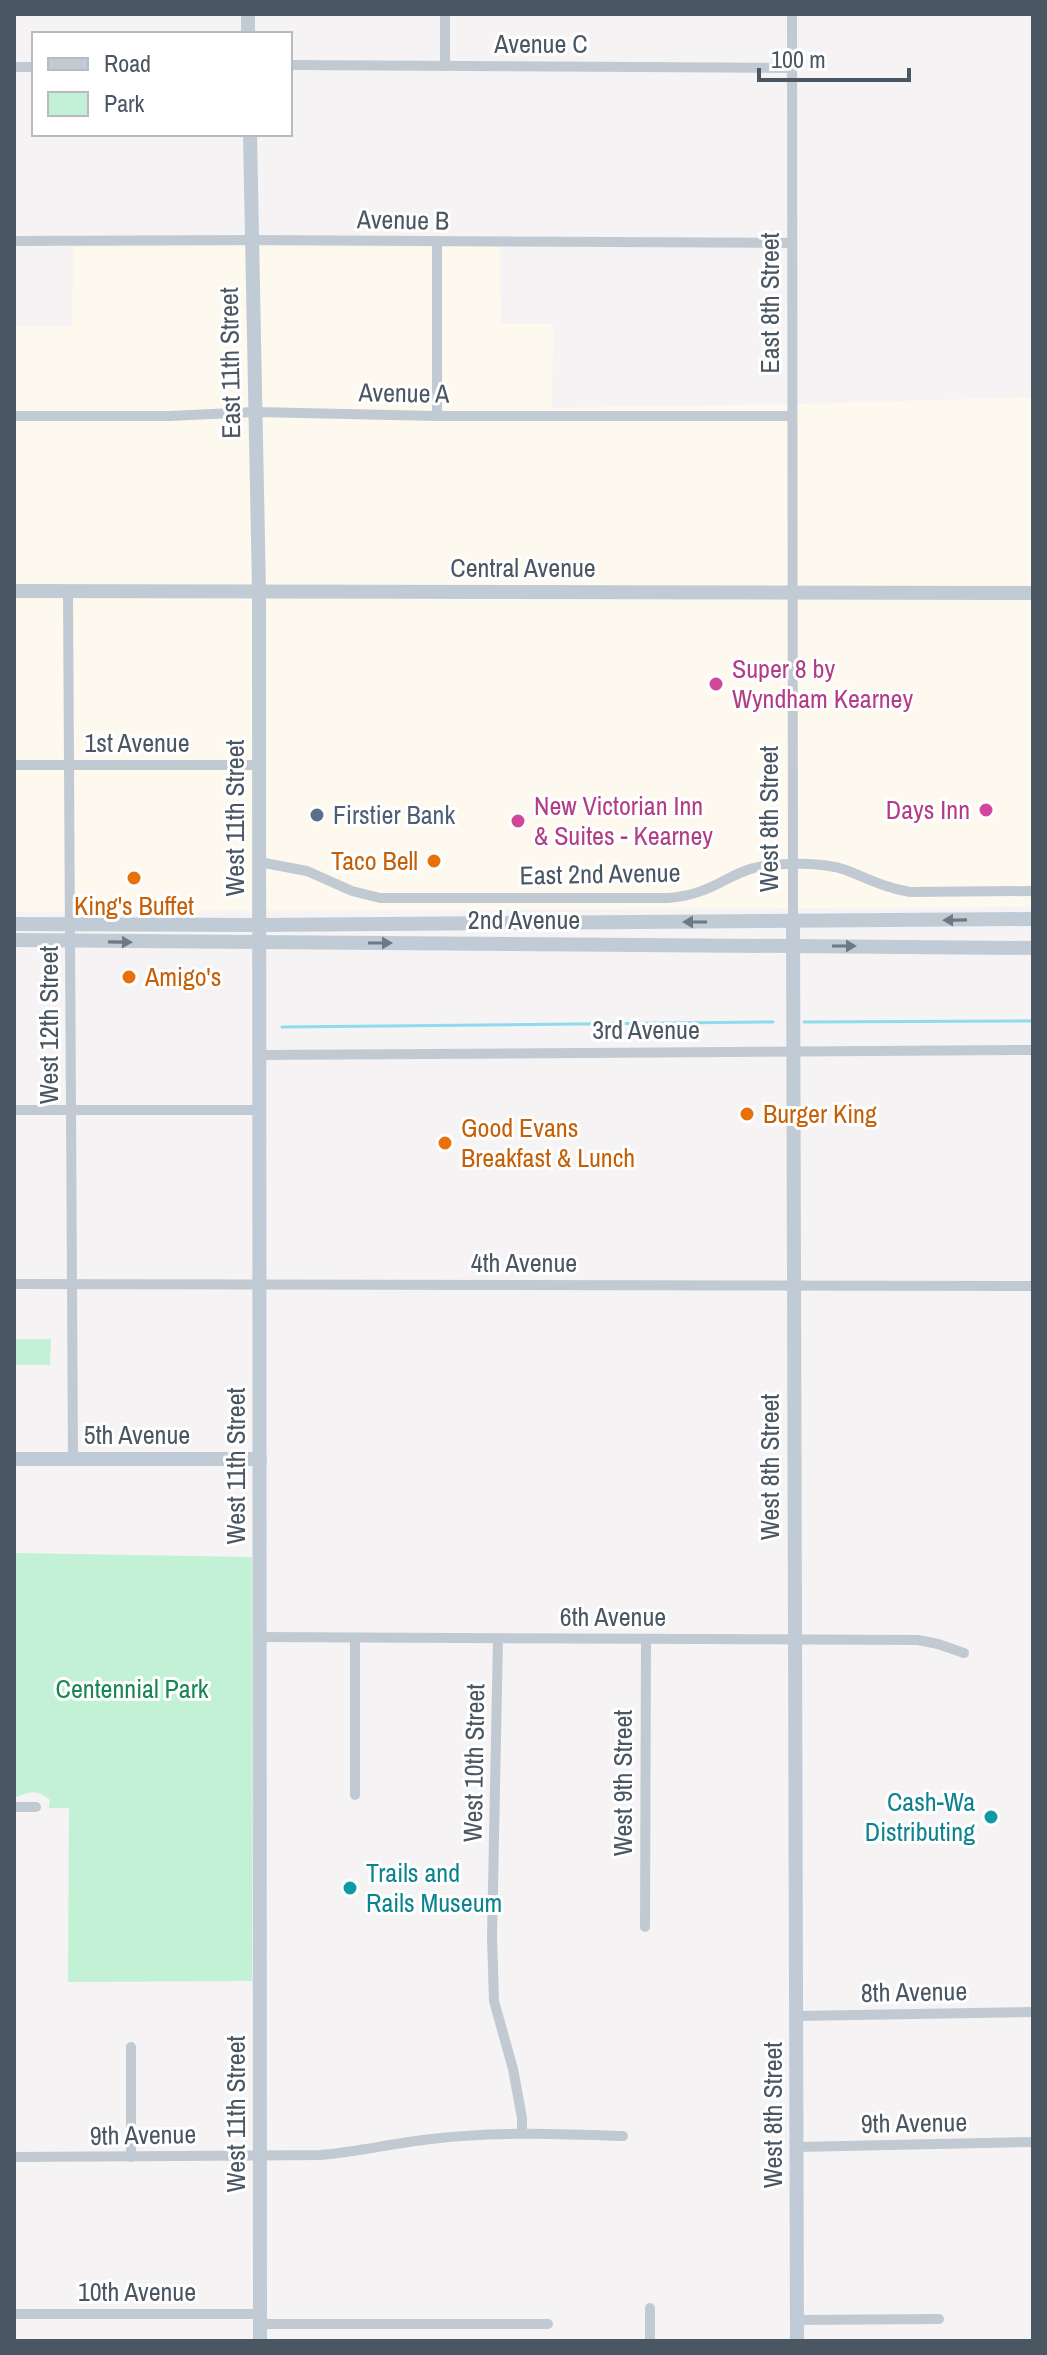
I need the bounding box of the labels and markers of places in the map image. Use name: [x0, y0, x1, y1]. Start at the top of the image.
place label: Super 8 by Wyndham Kearney: [732, 651, 913, 716]
marker: Super 8 by Wyndham Kearney: [707, 675, 725, 693]
place label: New Victorian Inn & Suites - Kearney: [534, 788, 713, 853]
place label: Days Inn: [886, 792, 970, 827]
place label: Firstier Bank: [333, 797, 455, 832]
marker: Days Inn: [977, 801, 995, 819]
marker: Firstier Bank: [308, 806, 326, 824]
marker: New Victorian Inn & Suites - Kearney: [509, 812, 527, 830]
place label: Taco Bell: [331, 843, 418, 878]
marker: Taco Bell: [425, 852, 443, 870]
marker: King's Buffet: [125, 869, 143, 887]
place label: King's Buffet: [74, 888, 194, 923]
place label: Amigo's: [144, 959, 221, 994]
marker: Amigo's: [120, 968, 138, 986]
place label: Burger King: [763, 1096, 877, 1131]
marker: Burger King: [738, 1105, 756, 1123]
place label: Good Evans Breakfast & Lunch: [461, 1110, 635, 1175]
marker: Good Evans Breakfast & Lunch: [436, 1134, 454, 1152]
place label: Cash-Wa Distributing: [865, 1784, 975, 1849]
marker: Cash-Wa Distributing: [982, 1808, 1000, 1826]
place label: Trails and Rails Museum: [366, 1855, 502, 1920]
marker: Trails and Rails Museum: [341, 1879, 359, 1897]

